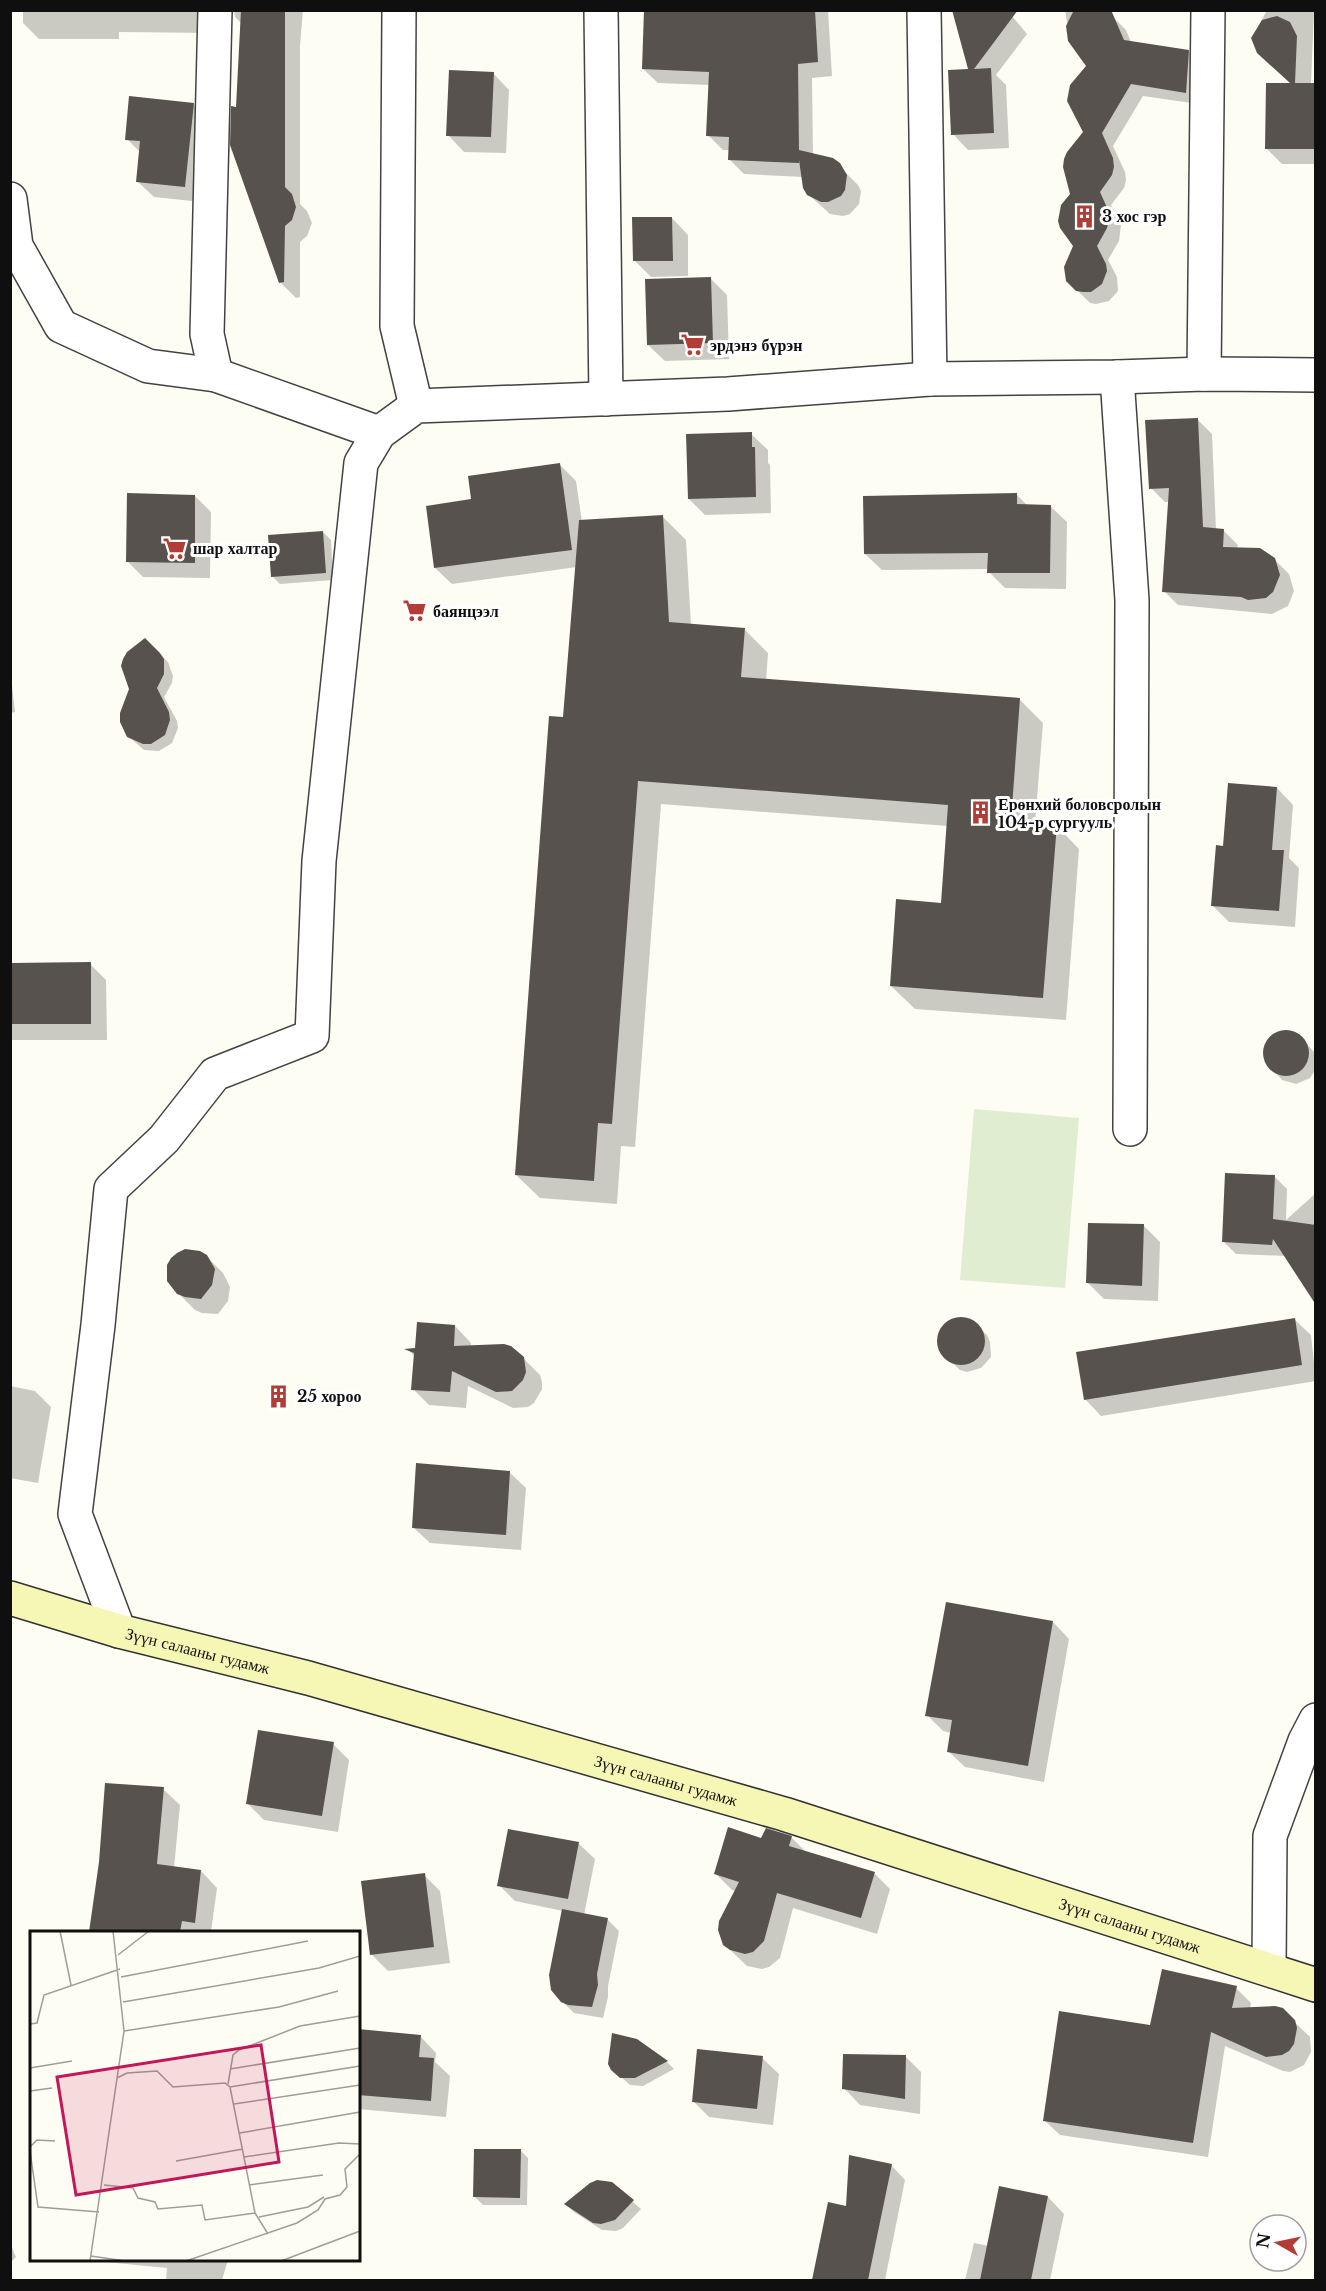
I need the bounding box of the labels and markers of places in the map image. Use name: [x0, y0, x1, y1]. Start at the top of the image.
building icon: 3 хос гэр: [1071, 203, 1097, 229]
place label: 3 хос гэр: [1102, 206, 1166, 226]
supermarket icon: эрдэнэ бүрэн: [679, 332, 705, 358]
place label: эрдэнэ бүрэн: [710, 335, 802, 355]
supermarket icon: шар халтар: [162, 535, 188, 561]
place label: шар халтар: [193, 538, 278, 558]
supermarket icon: баянцээл: [402, 598, 428, 624]
place label: баянцээл: [433, 601, 499, 621]
place label: Ерөнхий боловсролын 104-р сургууль: [998, 794, 1161, 832]
building icon: Ерөнхий боловсролын 104-р сургууль: [967, 800, 993, 826]
building icon: 25 хороо: [266, 1383, 292, 1409]
place label: 25 хороо: [297, 1386, 361, 1406]

